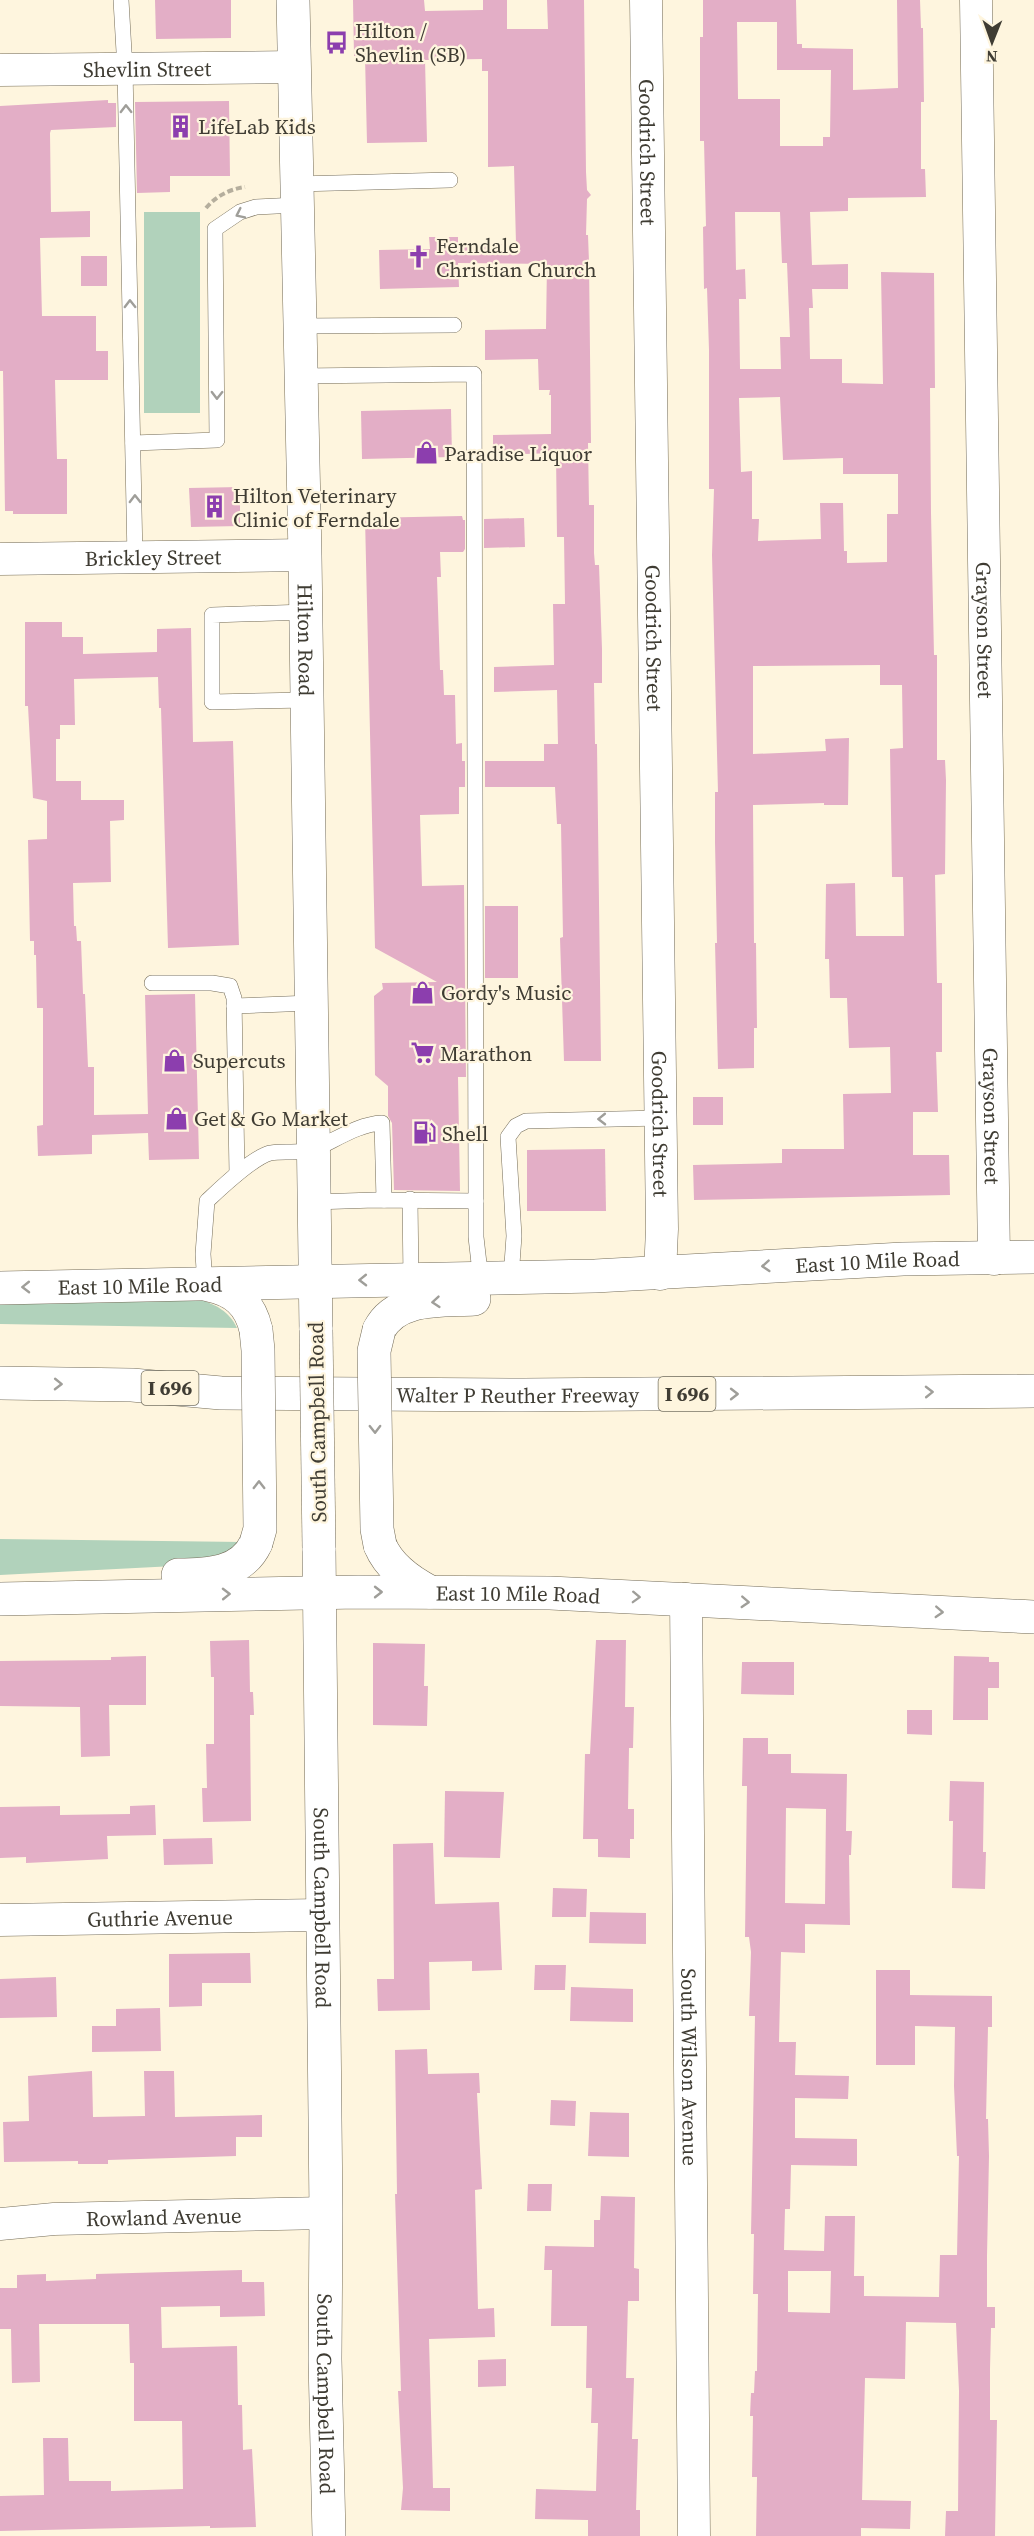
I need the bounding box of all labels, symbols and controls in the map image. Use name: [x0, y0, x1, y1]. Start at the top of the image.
north arrow: [962, 12, 1022, 72]
place label: Hilton / Shevlin (SB): [355, 16, 466, 69]
bus stop icon: Hilton / Shevlin (SB): [324, 29, 350, 55]
text: N: [985, 46, 998, 68]
street label: Shevlin Street: [83, 53, 211, 84]
street label: Goodrich Street: [633, 79, 663, 226]
one-way arrow: [120, 105, 132, 114]
place label: LifeLab Kids: [198, 112, 316, 141]
building icon: LifeLab Kids: [167, 113, 193, 139]
one-way arrow: [235, 206, 246, 218]
place label: Ferndale Christian Church: [436, 231, 597, 284]
church icon: Ferndale Christian Church: [405, 244, 431, 270]
one-way arrow: [124, 300, 136, 309]
one-way arrow: [211, 390, 224, 399]
place label: Paradise Liquor: [444, 439, 592, 468]
shop icon: Paradise Liquor: [413, 440, 439, 466]
place label: Hilton Veterinary Clinic of Ferndale: [233, 481, 400, 534]
building icon: Hilton Veterinary Clinic of Ferndale: [202, 494, 228, 520]
one-way arrow: [128, 495, 141, 504]
street label: Brickley Street: [84, 542, 222, 572]
street label: Grayson Street: [970, 561, 1000, 699]
street label: Goodrich Street: [639, 565, 670, 711]
street label: Hilton Road: [291, 583, 322, 696]
place label: Gordy's Music: [441, 978, 572, 1007]
shop icon: Gordy's Music: [410, 979, 436, 1005]
place label: Marathon: [440, 1039, 532, 1068]
supermarket icon: Marathon: [409, 1040, 435, 1066]
place label: Supercuts: [193, 1046, 286, 1075]
shop icon: Supercuts: [162, 1047, 188, 1073]
street label: Grayson Street: [976, 1047, 1007, 1185]
street label: Goodrich Street: [645, 1051, 676, 1197]
place label: Get & Go Market: [194, 1104, 348, 1133]
shop icon: Get & Go Market: [163, 1105, 189, 1131]
one-way arrow: [598, 1113, 607, 1125]
place label: Shell: [442, 1119, 488, 1148]
fuel station icon: Shell: [411, 1120, 437, 1146]
street label: East 10 Mile Road: [794, 1244, 960, 1279]
one-way arrow: [761, 1260, 770, 1273]
street label: East 10 Mile Road: [57, 1269, 223, 1301]
one-way arrow: [359, 1273, 368, 1286]
one-way arrow: [22, 1281, 31, 1293]
one-way arrow: [431, 1295, 440, 1308]
street label: South Campbell Road: [301, 1321, 333, 1523]
road number: I 696: [142, 1371, 198, 1405]
road number: I 696: [658, 1377, 716, 1411]
one-way arrow: [54, 1378, 63, 1390]
street label: Walter P Reuther Freeway: [396, 1380, 640, 1410]
one-way arrow: [924, 1386, 933, 1399]
one-way arrow: [729, 1388, 738, 1400]
one-way arrow: [369, 1425, 382, 1434]
one-way arrow: [253, 1480, 265, 1489]
street label: East 10 Mile Road: [435, 1578, 601, 1610]
one-way arrow: [374, 1586, 383, 1598]
one-way arrow: [222, 1588, 231, 1600]
one-way arrow: [632, 1590, 641, 1603]
one-way arrow: [740, 1595, 749, 1608]
one-way arrow: [935, 1606, 944, 1619]
street label: South Campbell Road: [307, 1807, 338, 2009]
street label: Guthrie Avenue: [87, 1902, 233, 1933]
street label: South Wilson Avenue: [675, 1968, 705, 2166]
street label: Rowland Avenue: [86, 2200, 242, 2233]
street label: South Campbell Road: [310, 2293, 343, 2495]

